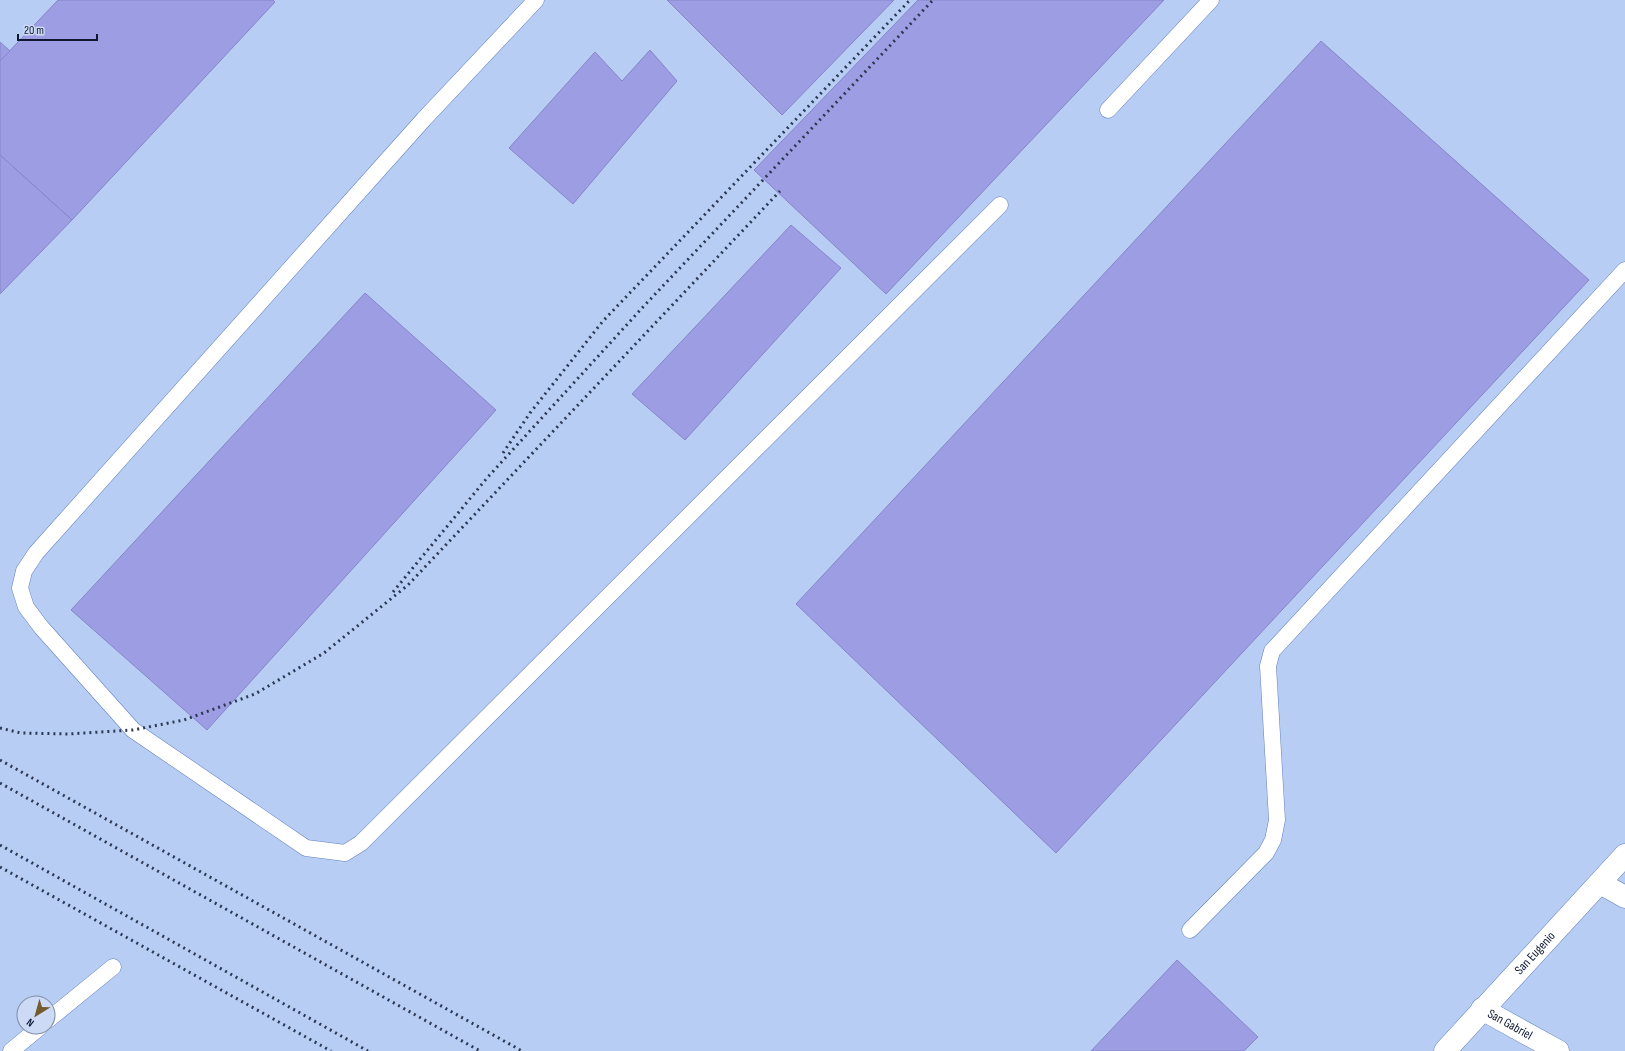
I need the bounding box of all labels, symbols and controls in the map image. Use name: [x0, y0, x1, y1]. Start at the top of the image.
scale bar: [18, 16, 97, 42]
text: 20 m: [24, 23, 44, 38]
street label: San Eugenio: [1511, 928, 1559, 978]
north arrow: [16, 995, 56, 1035]
street label: San Gabriel: [1485, 1006, 1535, 1043]
text: N: [24, 1016, 37, 1030]

